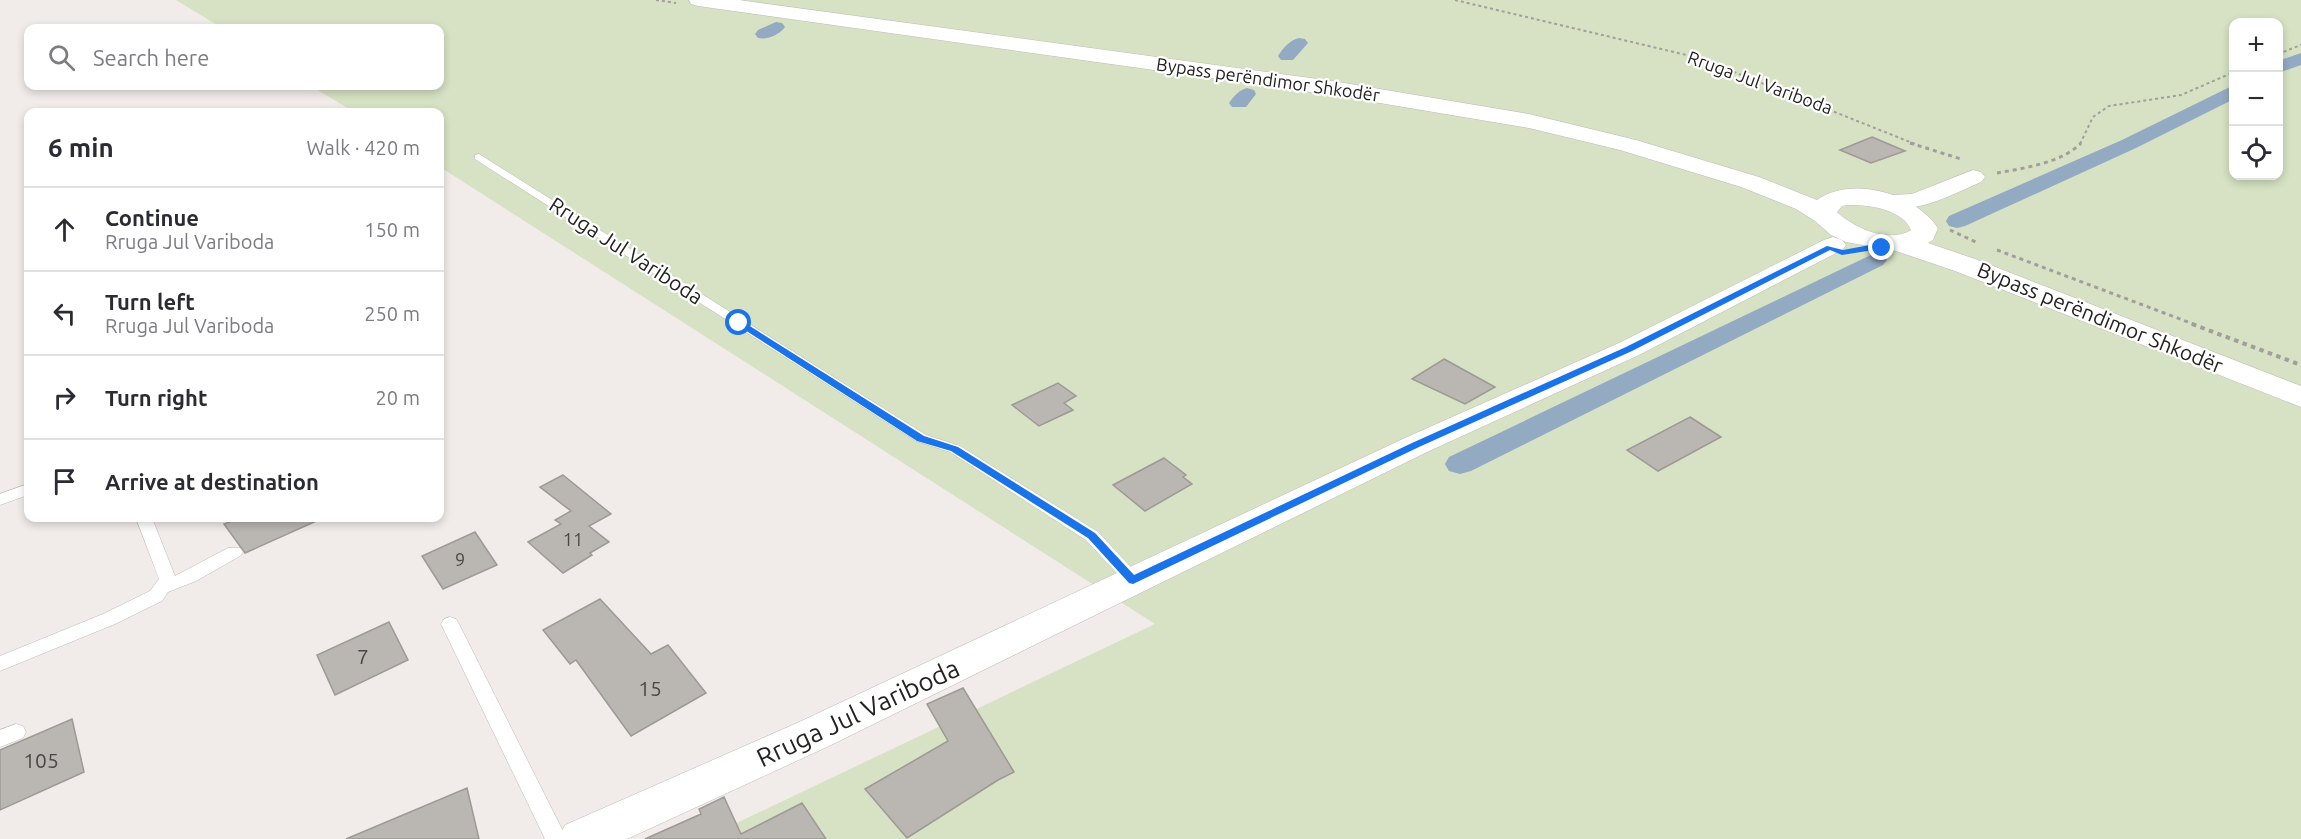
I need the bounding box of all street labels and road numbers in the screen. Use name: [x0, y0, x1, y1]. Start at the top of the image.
street label: Rruga Jul Variboda: [1685, 47, 1835, 118]
street label: Bypass perëndimor Shkodër: [1155, 53, 1381, 105]
street label: Rruga Jul Variboda: [545, 192, 708, 309]
street label: Bypass perëndimor Shkodër: [1974, 257, 2227, 377]
street label: Rruga Jul Variboda: [752, 653, 964, 772]

